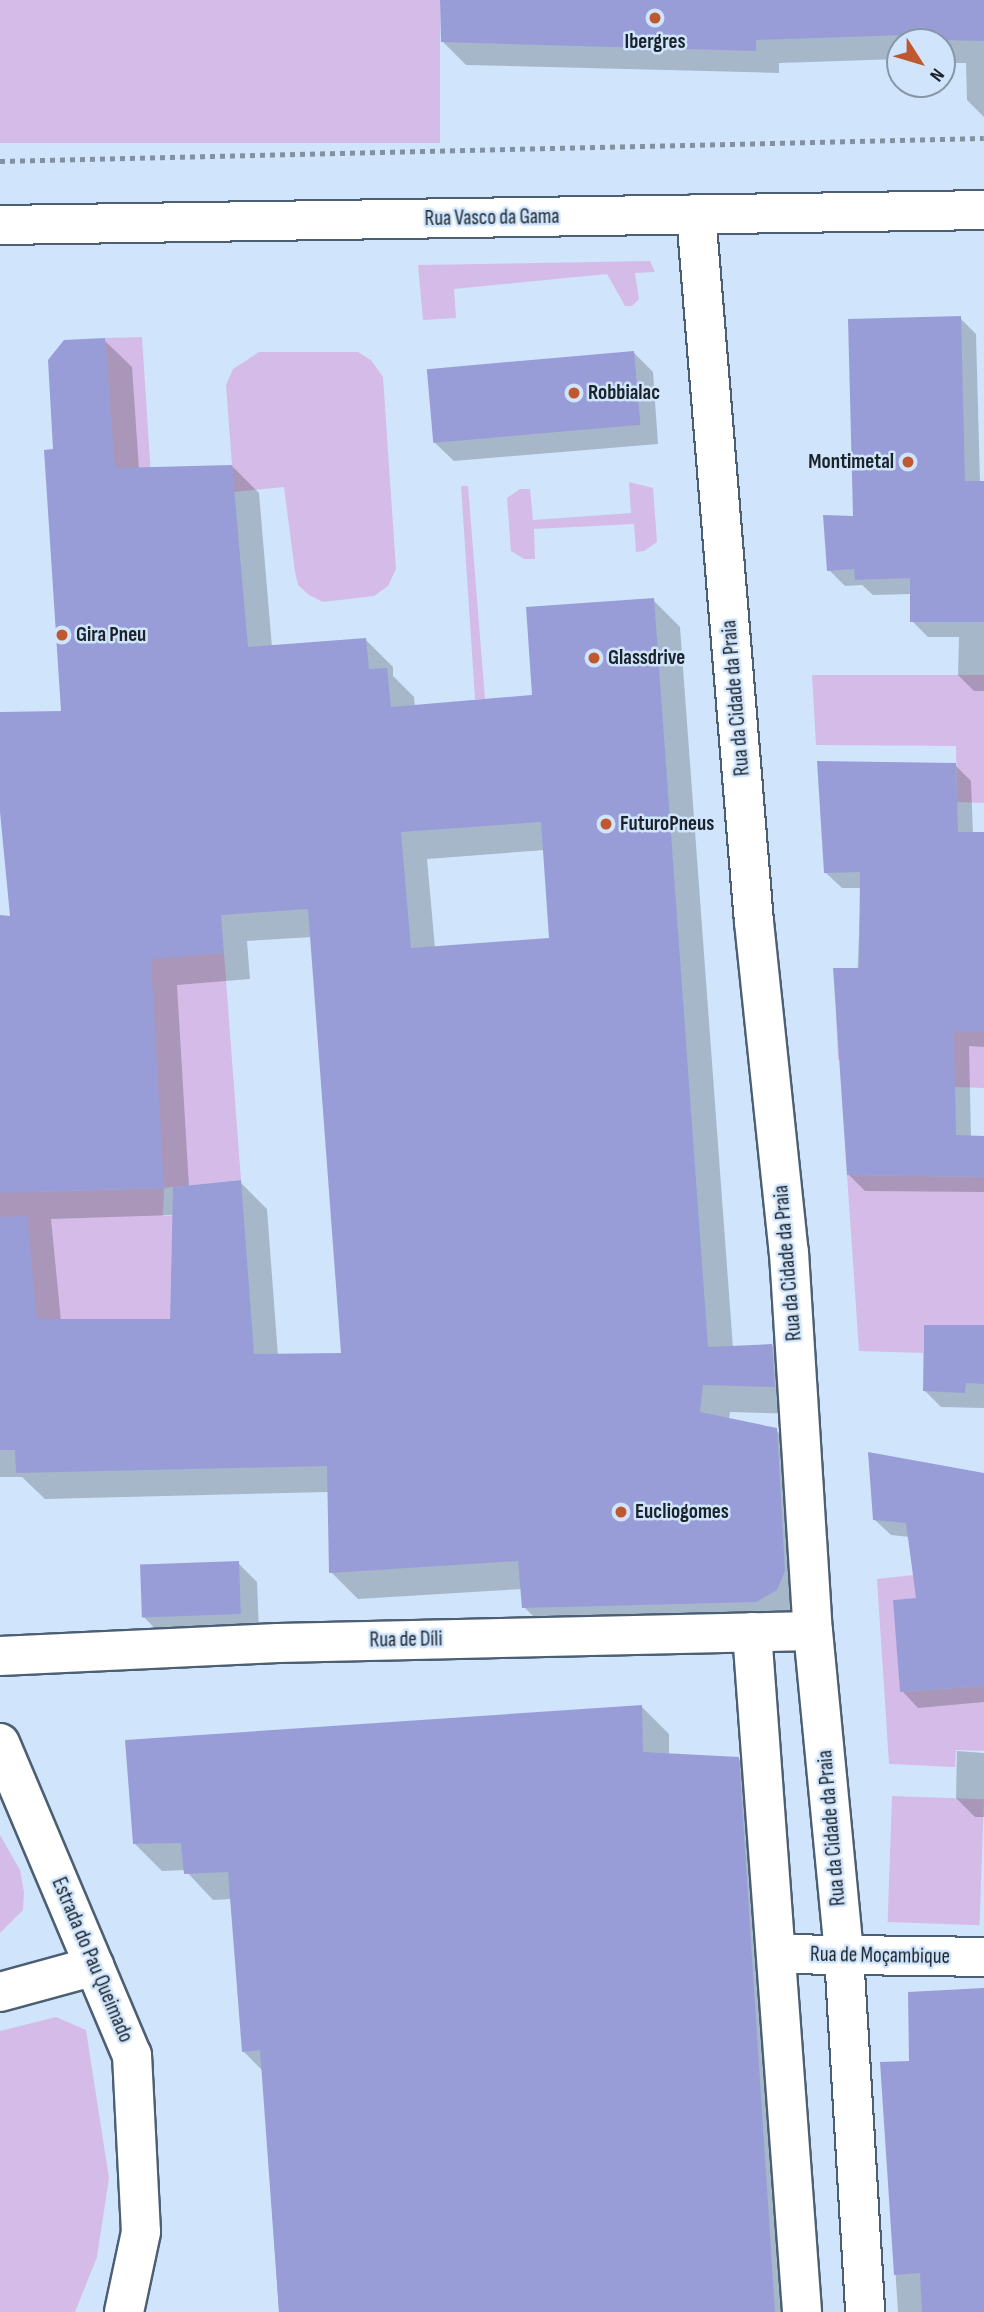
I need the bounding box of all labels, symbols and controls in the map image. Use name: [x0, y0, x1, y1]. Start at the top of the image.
marker: Ibergres: [647, 10, 663, 26]
north arrow: [886, 28, 956, 98]
place label: Ibergres: [625, 29, 685, 55]
text: N: [924, 64, 949, 86]
street label: Rua Vasco da Gama: [424, 204, 560, 232]
place label: Robbialac: [588, 380, 660, 406]
marker: Robbialac: [566, 385, 582, 401]
place label: Montimetal: [808, 449, 894, 475]
marker: Montimetal: [900, 454, 916, 470]
street label: Rua da Cidade da Praia: [717, 619, 755, 777]
place label: Gira Pneu: [76, 622, 146, 648]
marker: Gira Pneu: [54, 627, 70, 643]
place label: Glassdrive: [608, 645, 685, 671]
marker: Glassdrive: [586, 650, 602, 666]
place label: FuturoPneus: [620, 811, 714, 837]
marker: FuturoPneus: [598, 816, 614, 832]
street label: Rua da Cidade da Praia: [769, 1184, 807, 1342]
place label: Eucliogomes: [635, 1499, 729, 1525]
marker: Eucliogomes: [613, 1504, 629, 1520]
street label: Rua de Díli: [369, 1627, 443, 1653]
street label: Rua da Cidade da Praia: [813, 1749, 851, 1907]
street label: Estrada do Pau Queimado: [46, 1874, 138, 2046]
street label: Rua de Moçambique: [810, 1942, 950, 1970]

